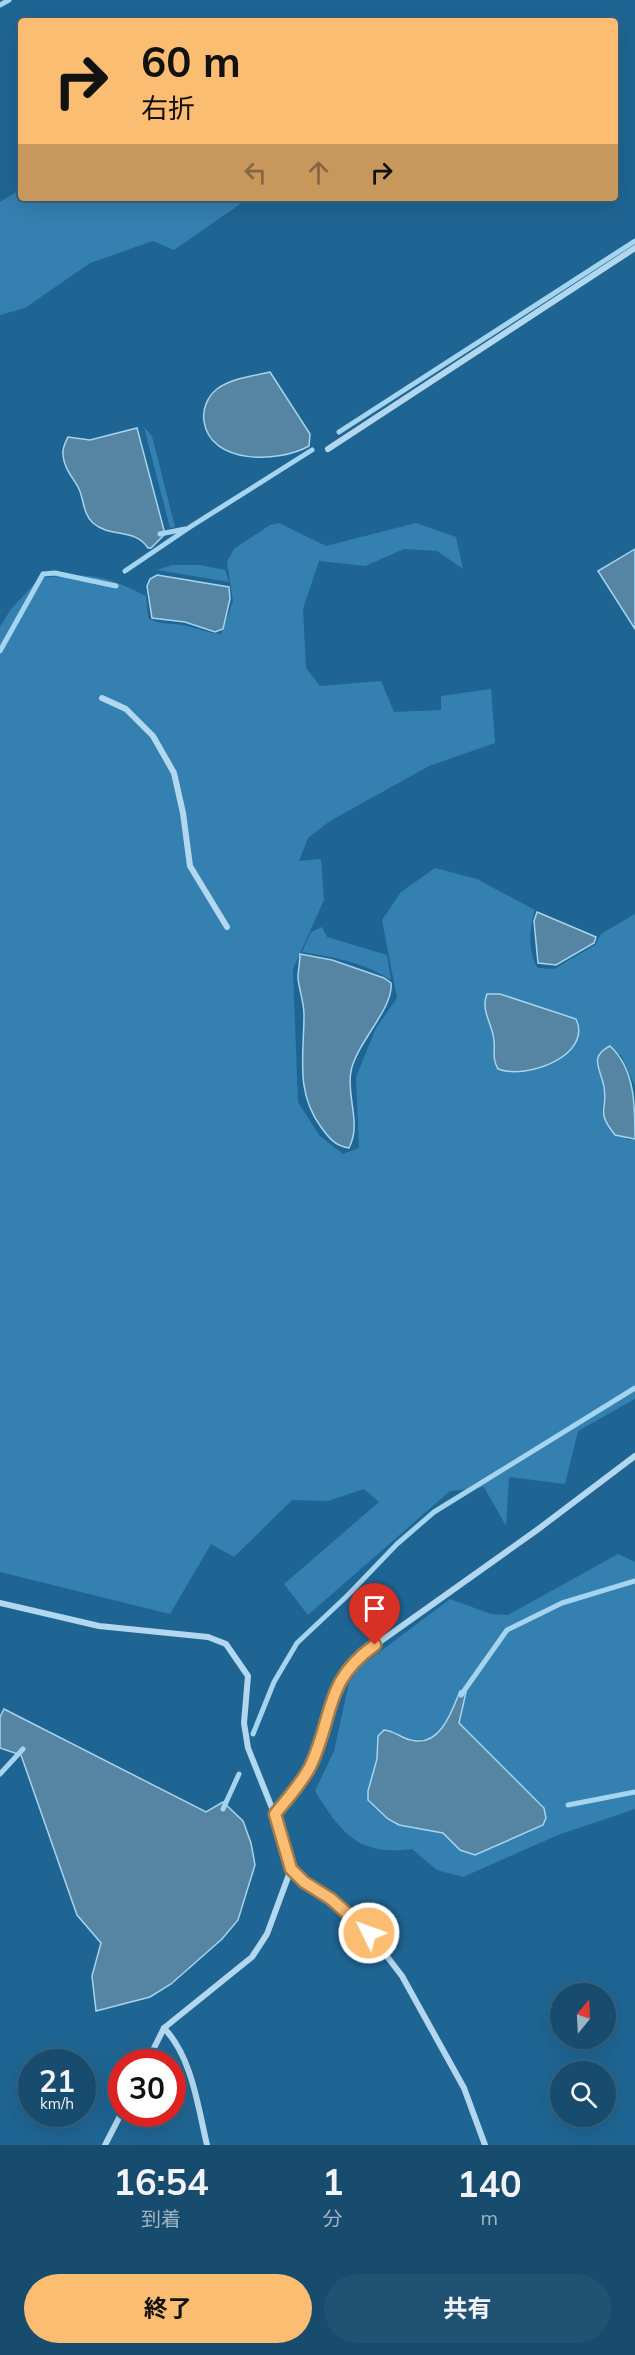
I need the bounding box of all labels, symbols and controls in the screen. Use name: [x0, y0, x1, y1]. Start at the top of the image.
text: 60 m: [141, 35, 241, 88]
icon: right: [42, 42, 120, 120]
text: 右折: [141, 91, 195, 125]
icon: left: [239, 156, 272, 189]
icon: ahead: [302, 156, 335, 189]
icon: right: [365, 156, 398, 189]
pin: [349, 1583, 400, 1645]
icon: arrive: [358, 1592, 391, 1625]
position arrow: [337, 1901, 401, 1965]
north arrow: [550, 1983, 616, 2049]
map controls: [550, 1983, 616, 2127]
speed limit sign: 30: [108, 2049, 186, 2127]
button: search: [550, 2061, 616, 2127]
text: 21: [39, 2062, 75, 2100]
text: km/h: [40, 2094, 74, 2113]
text: 16:54: [113, 2159, 209, 2204]
text: 1: [322, 2159, 344, 2204]
text: 140: [457, 2161, 522, 2206]
text: m: [481, 2205, 498, 2230]
text: 到着: [141, 2206, 181, 2231]
text: 分: [323, 2206, 343, 2231]
button: 終了: [24, 2274, 312, 2343]
button: 共有: [324, 2274, 611, 2343]

